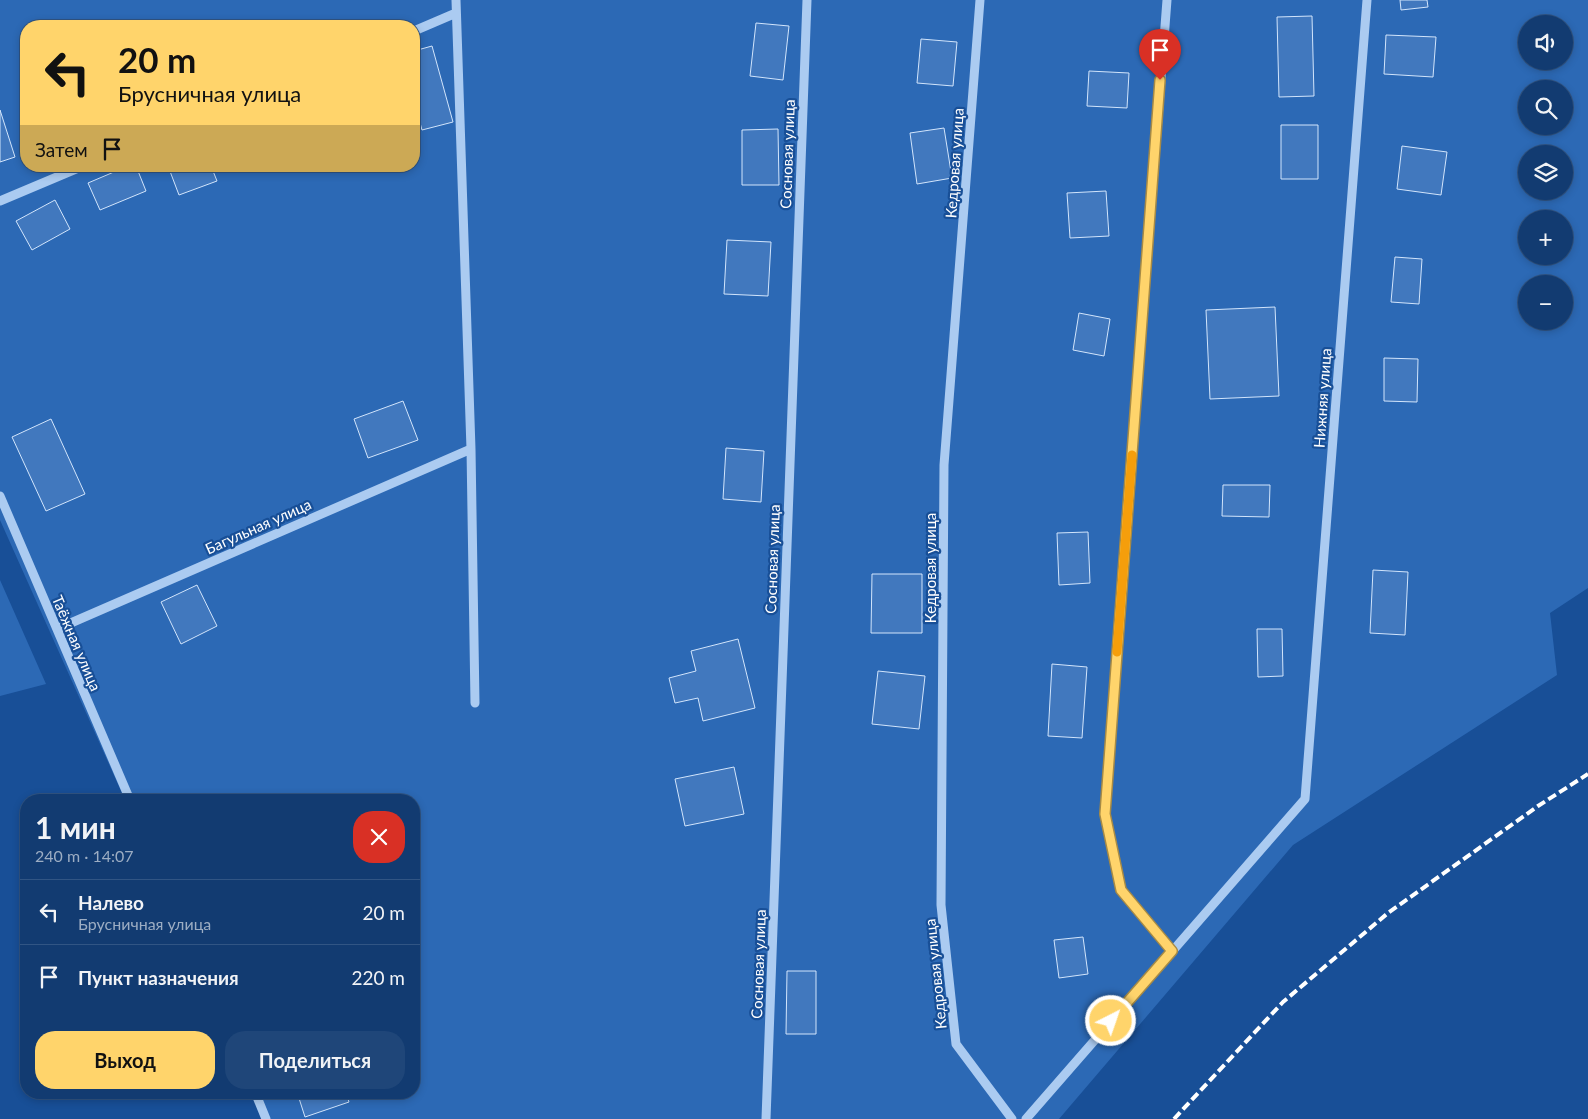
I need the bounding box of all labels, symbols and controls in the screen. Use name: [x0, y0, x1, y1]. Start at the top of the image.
map controls: [1518, 15, 1573, 330]
button: sound: [1518, 15, 1573, 70]
pin: [1139, 29, 1181, 80]
icon: arrive: [1146, 36, 1174, 64]
text: 20 m: [118, 38, 196, 80]
icon: left: [35, 40, 100, 105]
text: Брусничная улица: [118, 80, 301, 107]
button: search: [1518, 80, 1573, 135]
street label: Сосновая улица: [776, 99, 798, 209]
street label: Кедровая улица: [941, 107, 967, 219]
icon: arrive: [98, 135, 126, 163]
text: Затем: [35, 138, 88, 161]
button: layers: [1518, 145, 1573, 200]
button: +: [1518, 210, 1573, 265]
button: −: [1518, 275, 1573, 330]
street label: Нижняя улица: [1310, 348, 1334, 448]
street label: Багульная улица: [202, 495, 314, 557]
street label: Сосновая улица: [761, 504, 783, 614]
street label: Кедровая улица: [921, 513, 939, 623]
street label: Таёжная улица: [49, 592, 105, 694]
text: 1 мин: [35, 809, 116, 845]
button: close: [353, 811, 405, 863]
text: 240 m · 14:07: [35, 846, 134, 865]
text: Налево: [78, 891, 144, 914]
icon: left: [35, 898, 63, 926]
text: 20 m: [362, 901, 405, 924]
street label: Сосновая улица: [747, 909, 769, 1019]
text: Брусничная улица: [78, 914, 211, 933]
street label: Кедровая улица: [920, 918, 950, 1030]
icon: arrive: [35, 963, 63, 991]
text: Пункт назначения: [78, 966, 239, 989]
text: 220 m: [351, 966, 405, 989]
position arrow: [1084, 994, 1136, 1046]
button: Выход: [35, 1031, 215, 1089]
button: Поделиться: [225, 1031, 405, 1089]

